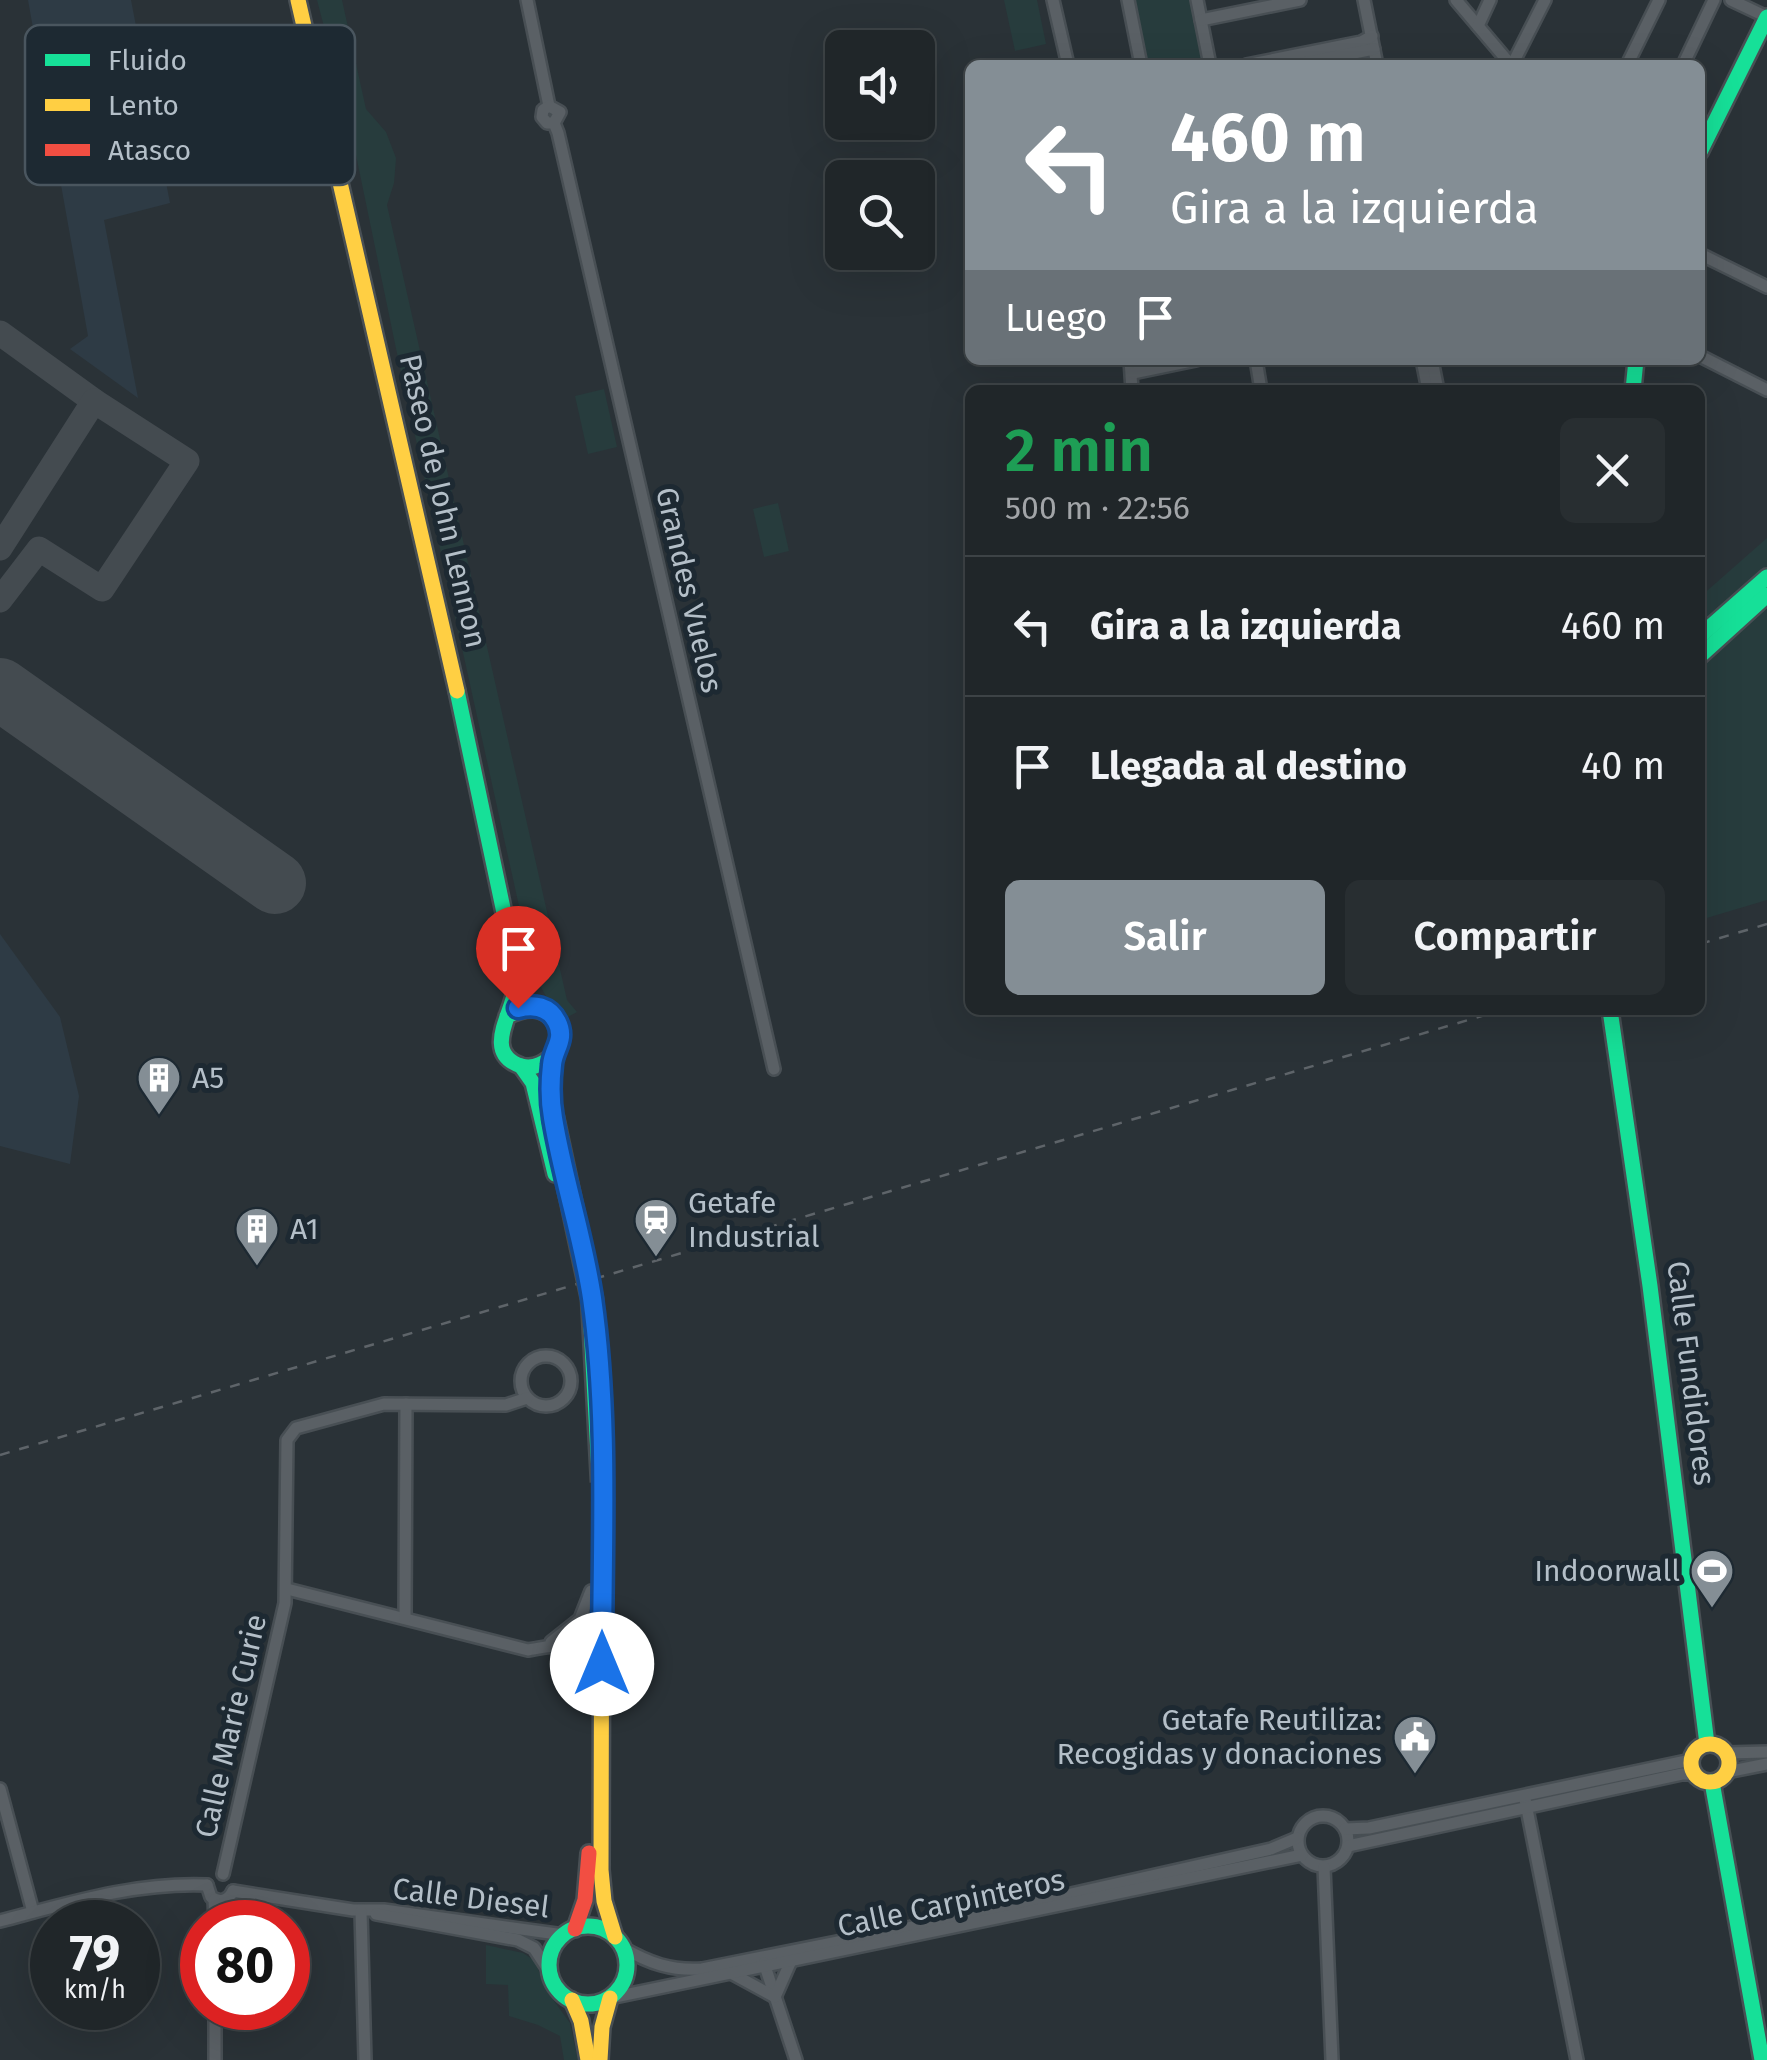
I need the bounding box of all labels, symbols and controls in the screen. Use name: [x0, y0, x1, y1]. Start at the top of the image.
legend: [25, 25, 355, 185]
map controls: [825, 30, 935, 270]
button: sound: [825, 30, 935, 140]
text: Fluido: [108, 44, 187, 77]
text: Lento: [108, 89, 179, 122]
text: 460 m: [1170, 96, 1366, 180]
icon: left: [1005, 100, 1135, 230]
text: Atasco: [108, 134, 191, 167]
button: search: [825, 160, 935, 270]
text: Gira a la izquierda: [1170, 181, 1539, 235]
icon: arrive: [1128, 290, 1183, 345]
text: Luego: [1005, 295, 1108, 341]
street label: Paseo de John Lennon: [392, 351, 494, 651]
text: 2 min: [1005, 415, 1153, 487]
button: close: [1560, 418, 1665, 523]
street label: Grandes Vuelos: [648, 484, 730, 696]
text: 500 m · 22:56: [1005, 489, 1190, 527]
icon: left: [1005, 599, 1060, 654]
text: Gira a la izquierda: [1090, 603, 1402, 649]
text: 460 m: [1561, 603, 1665, 649]
icon: arrive: [1005, 739, 1060, 794]
text: Llegada al destino: [1090, 743, 1407, 789]
text: 40 m: [1581, 743, 1665, 789]
button: Salir: [1005, 880, 1325, 995]
button: Compartir: [1345, 880, 1665, 995]
pin: [476, 906, 561, 1009]
icon: arrive: [491, 921, 546, 976]
building icon: A5: [136, 1055, 182, 1116]
place label: A5: [192, 1060, 224, 1096]
place label: Getafe Industrial: [688, 1185, 820, 1255]
station icon: Getafe Industrial: [633, 1197, 679, 1258]
building icon: A1: [234, 1206, 280, 1267]
place label: A1: [290, 1211, 319, 1247]
street label: Calle Fundidores: [1659, 1259, 1723, 1487]
sports icon: Indoorwall: [1689, 1548, 1735, 1609]
place label: Indoorwall: [1534, 1553, 1680, 1589]
street label: Calle Marie Curie: [188, 1611, 274, 1841]
position arrow: [550, 1612, 654, 1716]
place label: Getafe Reutiliza: Recogidas y donaciones: [1056, 1702, 1382, 1772]
public building icon: Getafe Reutiliza: Recogidas y donaciones: [1392, 1714, 1438, 1775]
street label: Calle Carpinteros: [834, 1861, 1068, 1945]
street label: Calle Diesel: [391, 1871, 552, 1925]
speed limit sign: 80: [180, 1900, 310, 2030]
text: 79: [70, 1923, 120, 1983]
text: km/h: [64, 1975, 126, 2005]

